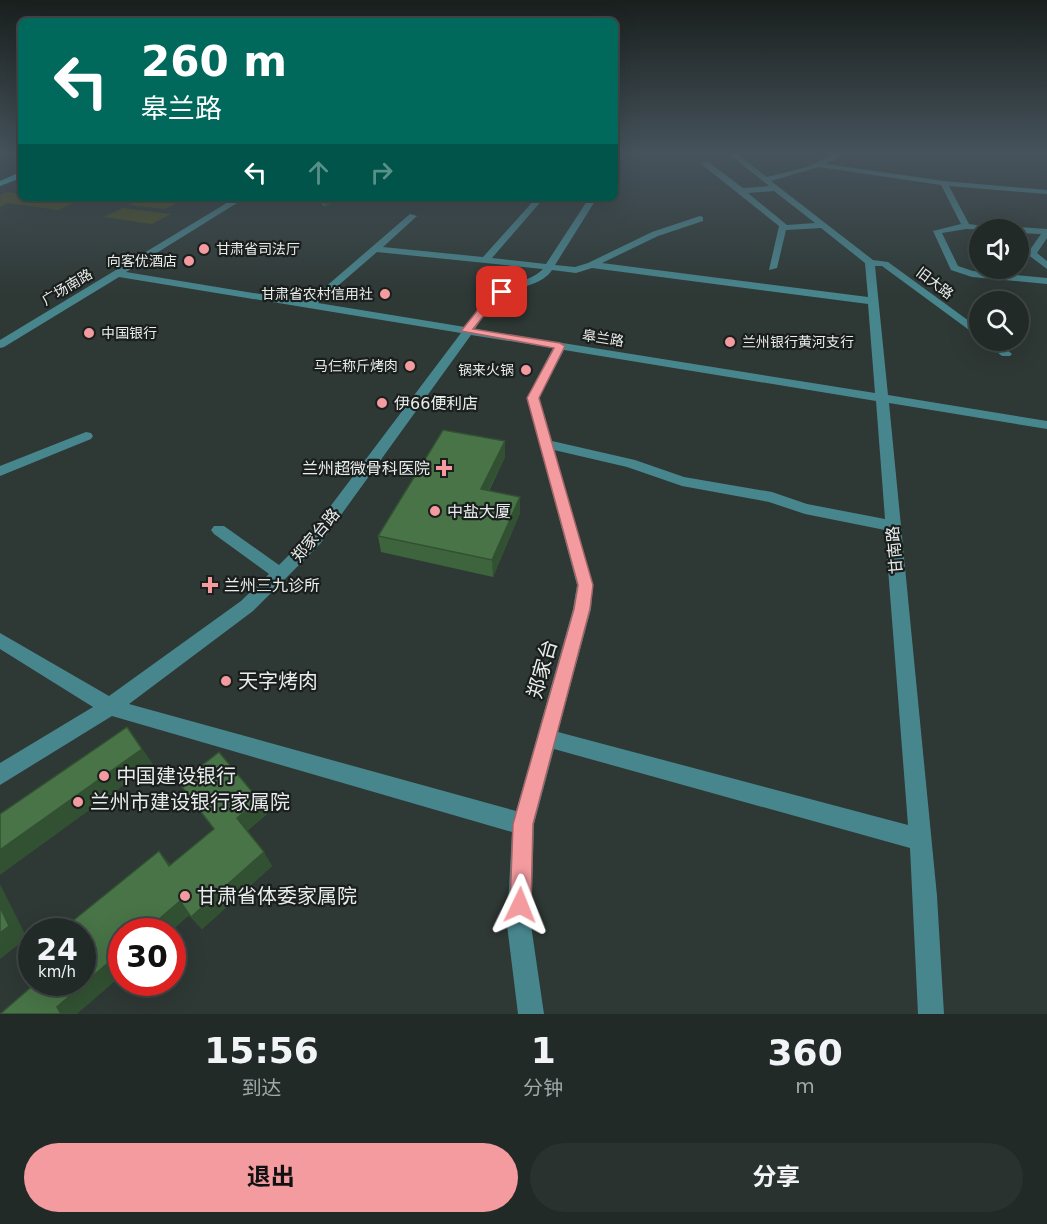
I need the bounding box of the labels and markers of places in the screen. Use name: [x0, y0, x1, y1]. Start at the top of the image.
place label: 甘肃省司法厅: [216, 241, 300, 257]
marker: 甘肃省司法厅: [197, 242, 211, 256]
place label: 向客优酒店: [107, 253, 177, 269]
marker: 向客优酒店: [182, 254, 196, 268]
pin: [476, 266, 527, 317]
place label: 甘肃省农村信用社: [261, 286, 373, 302]
marker: 甘肃省农村信用社: [378, 287, 392, 301]
place label: 中国银行: [101, 325, 157, 341]
marker: 中国银行: [82, 326, 96, 340]
place label: 兰州银行黄河支行: [742, 334, 854, 350]
marker: 兰州银行黄河支行: [723, 335, 737, 349]
place label: 马仨称斤烤肉: [314, 358, 398, 374]
marker: 马仨称斤烤肉: [403, 359, 417, 373]
place label: 锅来火锅: [458, 362, 514, 378]
marker: 锅来火锅: [519, 363, 533, 377]
place label: 伊66便利店: [394, 394, 478, 413]
marker: 伊66便利店: [375, 396, 389, 410]
place label: 兰州超微骨科医院: [302, 459, 430, 478]
marker: 兰州超微骨科医院: [435, 459, 453, 477]
place label: 中盐大厦: [447, 502, 511, 521]
marker: 中盐大厦: [428, 504, 442, 518]
marker: 兰州三九诊所: [201, 576, 219, 594]
place label: 兰州三九诊所: [224, 576, 320, 595]
place label: 天字烤肉: [238, 669, 318, 693]
marker: 天字烤肉: [219, 674, 233, 688]
place label: 中国建设银行: [116, 764, 236, 788]
marker: 中国建设银行: [97, 769, 111, 783]
place label: 兰州市建设银行家属院: [90, 790, 290, 814]
marker: 兰州市建设银行家属院: [71, 795, 85, 809]
place label: 甘肃省体委家属院: [197, 884, 357, 908]
marker: 甘肃省体委家属院: [178, 889, 192, 903]

